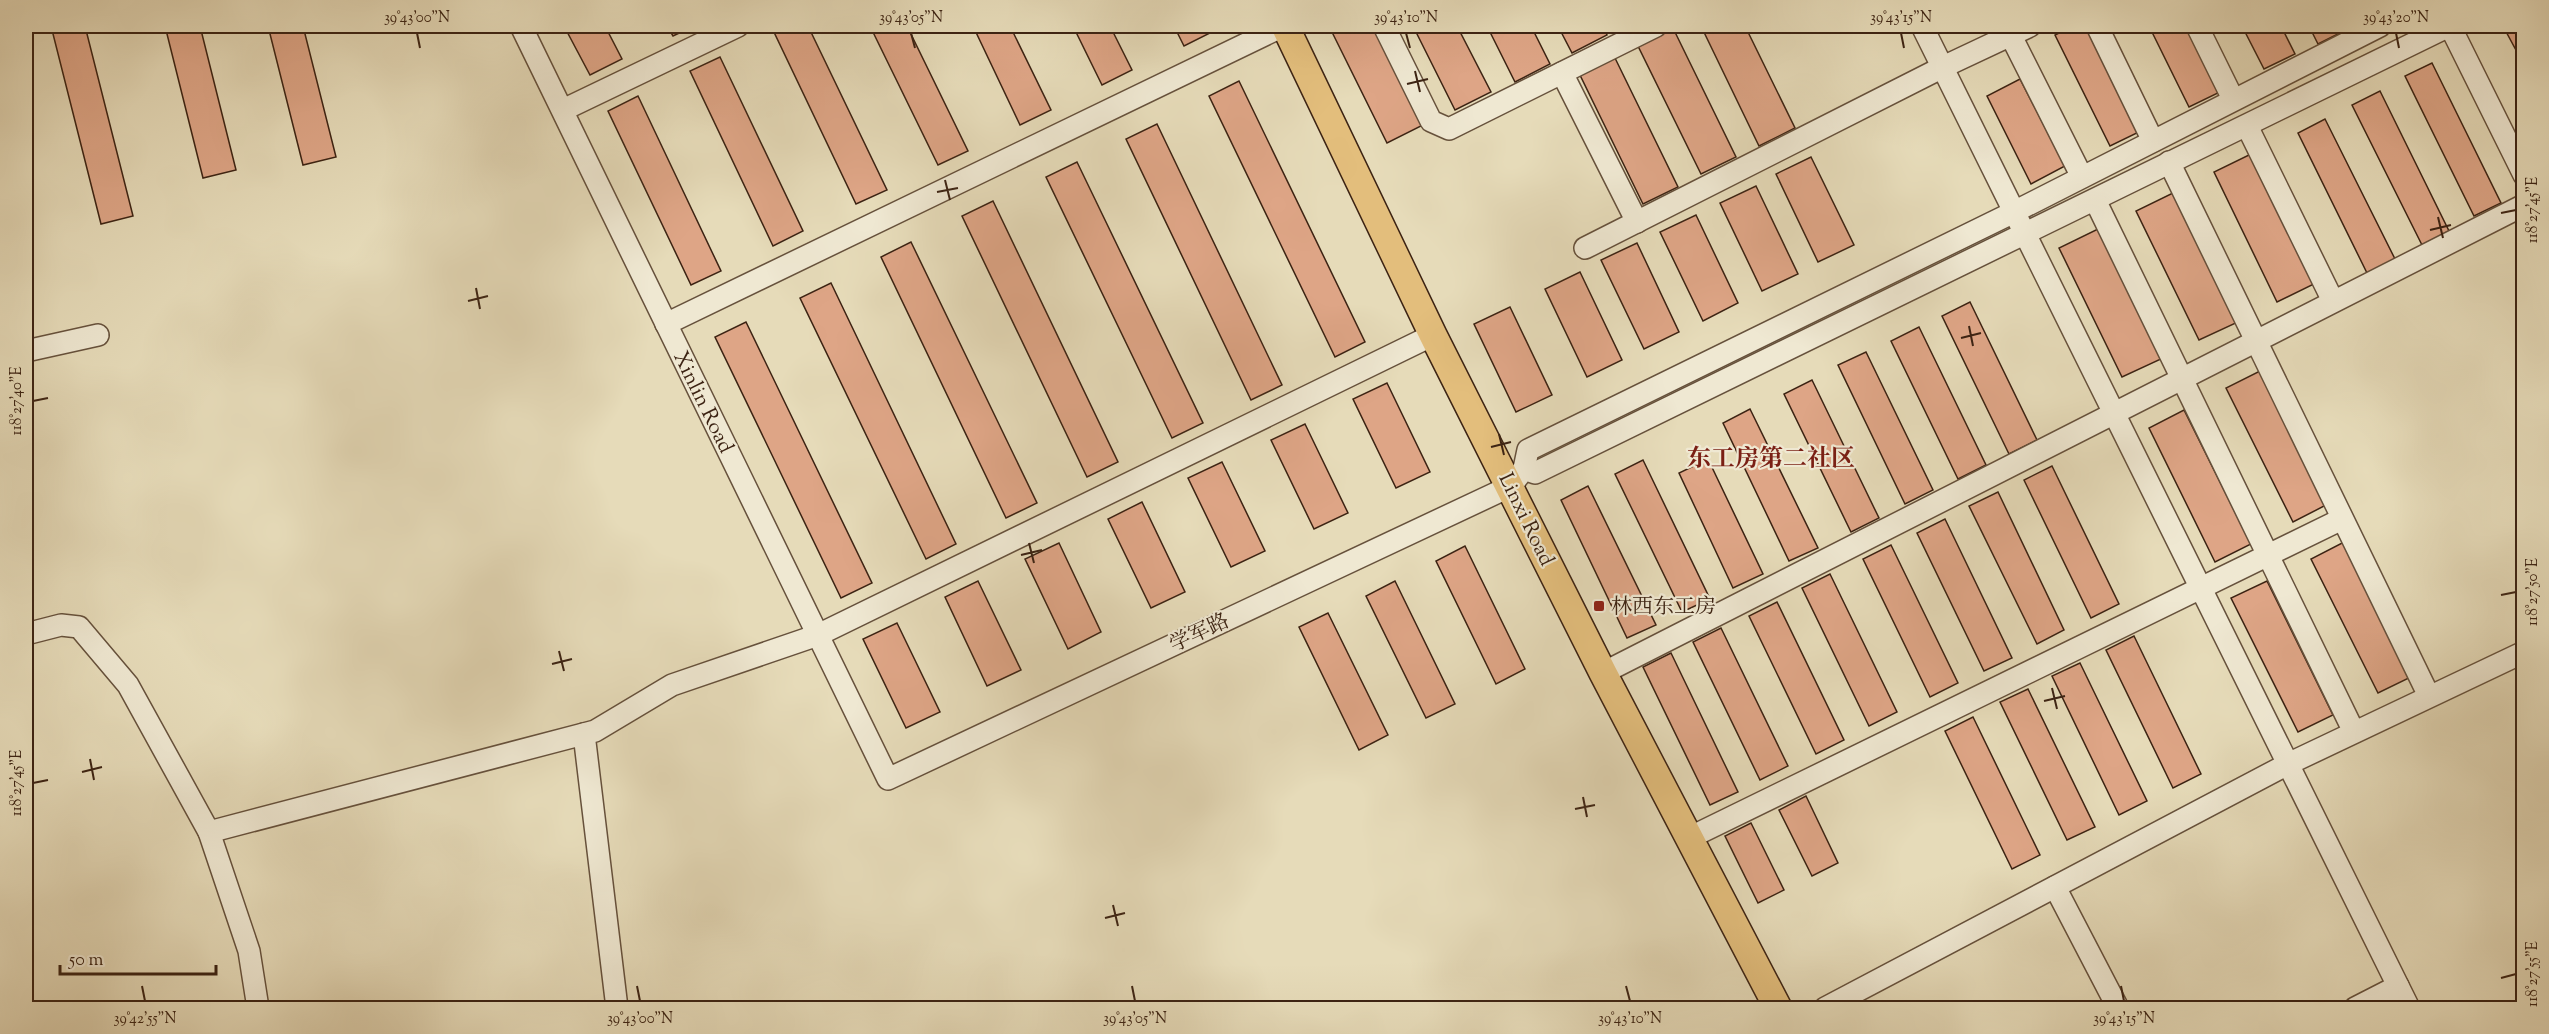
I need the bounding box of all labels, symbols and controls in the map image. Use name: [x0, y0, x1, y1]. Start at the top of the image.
text: 39°43'00"N: [384, 8, 450, 29]
text: 39°43'05"N: [879, 8, 943, 29]
text: 39°43'10"N: [1374, 8, 1438, 29]
text: 39°43'15"N: [1870, 8, 1932, 29]
text: 39°43'20"N: [2363, 8, 2429, 29]
text: 118°27'45"E: [2523, 177, 2544, 243]
street label: Xinlin Road: [665, 347, 740, 459]
text: 118°27'40"E: [7, 367, 28, 435]
district label: 东工房第二社区: [1687, 443, 1855, 477]
street label: Linxi Road: [1490, 468, 1561, 572]
text: 118°27'50"E: [2523, 558, 2544, 626]
place label: 林西东工房: [1611, 593, 1716, 623]
marker: 林西东工房: [1592, 599, 1606, 613]
street label: 学军路: [1165, 607, 1235, 661]
text: 118°27'45"E: [7, 750, 28, 816]
scale bar: [60, 938, 216, 976]
text: 118°27'55"E: [2523, 941, 2544, 1007]
text: 50 m: [68, 948, 104, 974]
text: 39°42'55"N: [114, 1009, 176, 1030]
text: 39°43'00"N: [607, 1009, 673, 1030]
text: 39°43'05"N: [1103, 1009, 1167, 1030]
text: 39°43'10"N: [1598, 1009, 1662, 1030]
text: 39°43'15"N: [2093, 1009, 2155, 1030]

